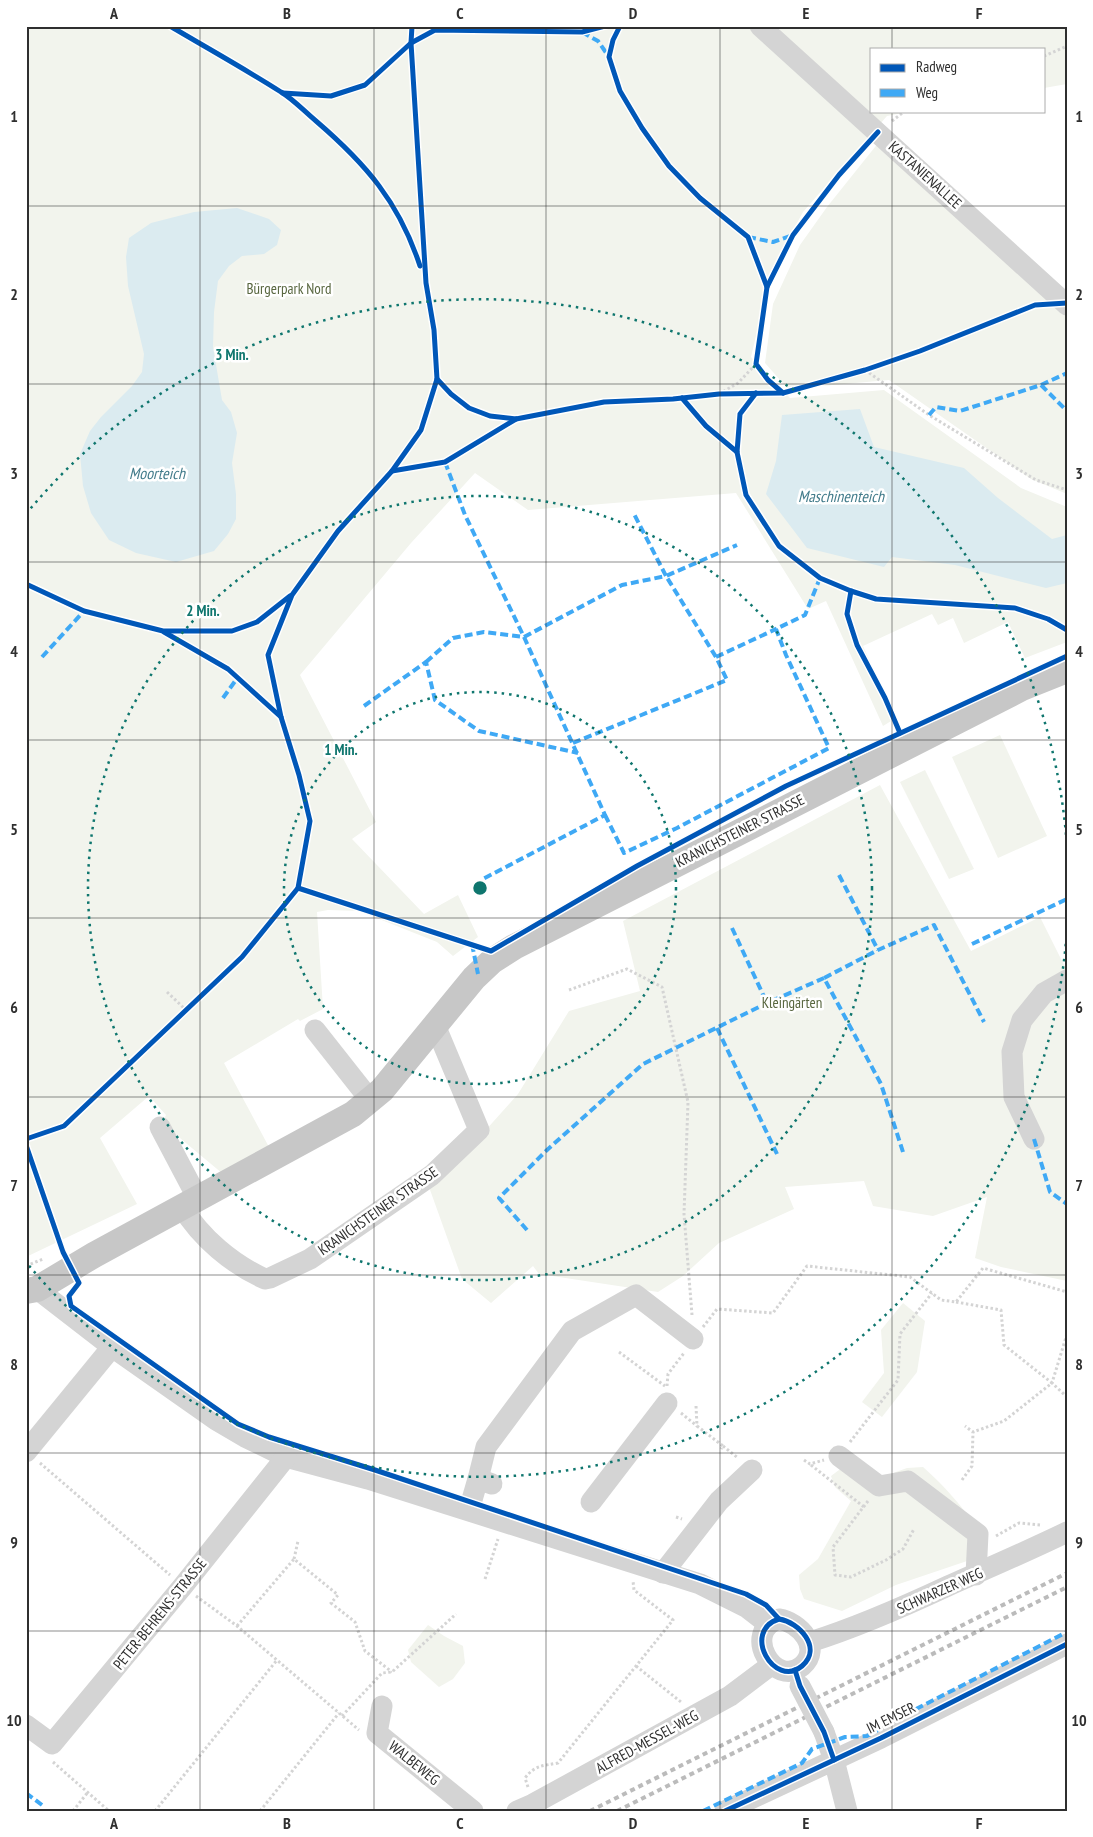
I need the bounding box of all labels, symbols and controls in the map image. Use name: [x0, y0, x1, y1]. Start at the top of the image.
text: A: [109, 3, 119, 23]
text: B: [283, 3, 291, 23]
text: C: [456, 3, 464, 23]
text: D: [629, 3, 638, 23]
text: E: [803, 3, 810, 23]
text: F: [976, 3, 983, 23]
legend: [870, 48, 1046, 112]
text: Radweg: [916, 57, 957, 76]
text: Weg: [916, 83, 938, 102]
text: 1: [10, 106, 18, 126]
text: 1: [1075, 106, 1083, 126]
street label: KASTANIENALLEE: [885, 137, 966, 212]
park label: Bürgerpark Nord: [247, 279, 331, 298]
text: 2: [10, 284, 18, 304]
text: 2: [1075, 284, 1083, 304]
text: 3 Min.: [215, 345, 249, 364]
text: 3: [10, 463, 18, 483]
water label: Moorteich: [129, 463, 186, 483]
text: 3: [1075, 463, 1083, 483]
water label: Maschinenteich: [798, 486, 885, 506]
text: 2 Min.: [186, 601, 220, 620]
text: 4: [10, 641, 18, 661]
text: 4: [1075, 641, 1083, 661]
text: 1 Min.: [324, 740, 358, 759]
street label: KRANICHSTEINER STRASSE: [672, 790, 807, 871]
text: 5: [10, 819, 18, 839]
text: 5: [1075, 819, 1083, 839]
centre of rings: [471, 879, 489, 897]
park label: Kleingärten: [762, 993, 822, 1012]
text: 6: [10, 997, 18, 1017]
text: 6: [1075, 997, 1083, 1017]
street label: KRANICHSTEINER STRASSE: [314, 1162, 441, 1259]
text: 7: [10, 1175, 18, 1195]
text: 7: [1075, 1175, 1083, 1195]
text: 8: [10, 1354, 18, 1374]
text: 8: [1075, 1354, 1083, 1374]
text: 9: [10, 1532, 18, 1552]
text: 9: [1075, 1532, 1083, 1552]
street label: PETER-BEHRENS-STRASSE: [109, 1554, 210, 1673]
street label: SCHWARZER WEG: [894, 1563, 986, 1618]
street label: IM EMSER: [863, 1698, 918, 1738]
street label: ALFRED-MESSEL-WEG: [592, 1706, 701, 1778]
text: 10: [6, 1710, 22, 1730]
text: 10: [1071, 1710, 1087, 1730]
street label: WALBEWEG: [385, 1736, 444, 1789]
text: A: [109, 1813, 119, 1833]
text: B: [283, 1813, 291, 1833]
text: C: [456, 1813, 464, 1833]
text: D: [629, 1813, 638, 1833]
text: E: [803, 1813, 810, 1833]
text: F: [976, 1813, 983, 1833]

